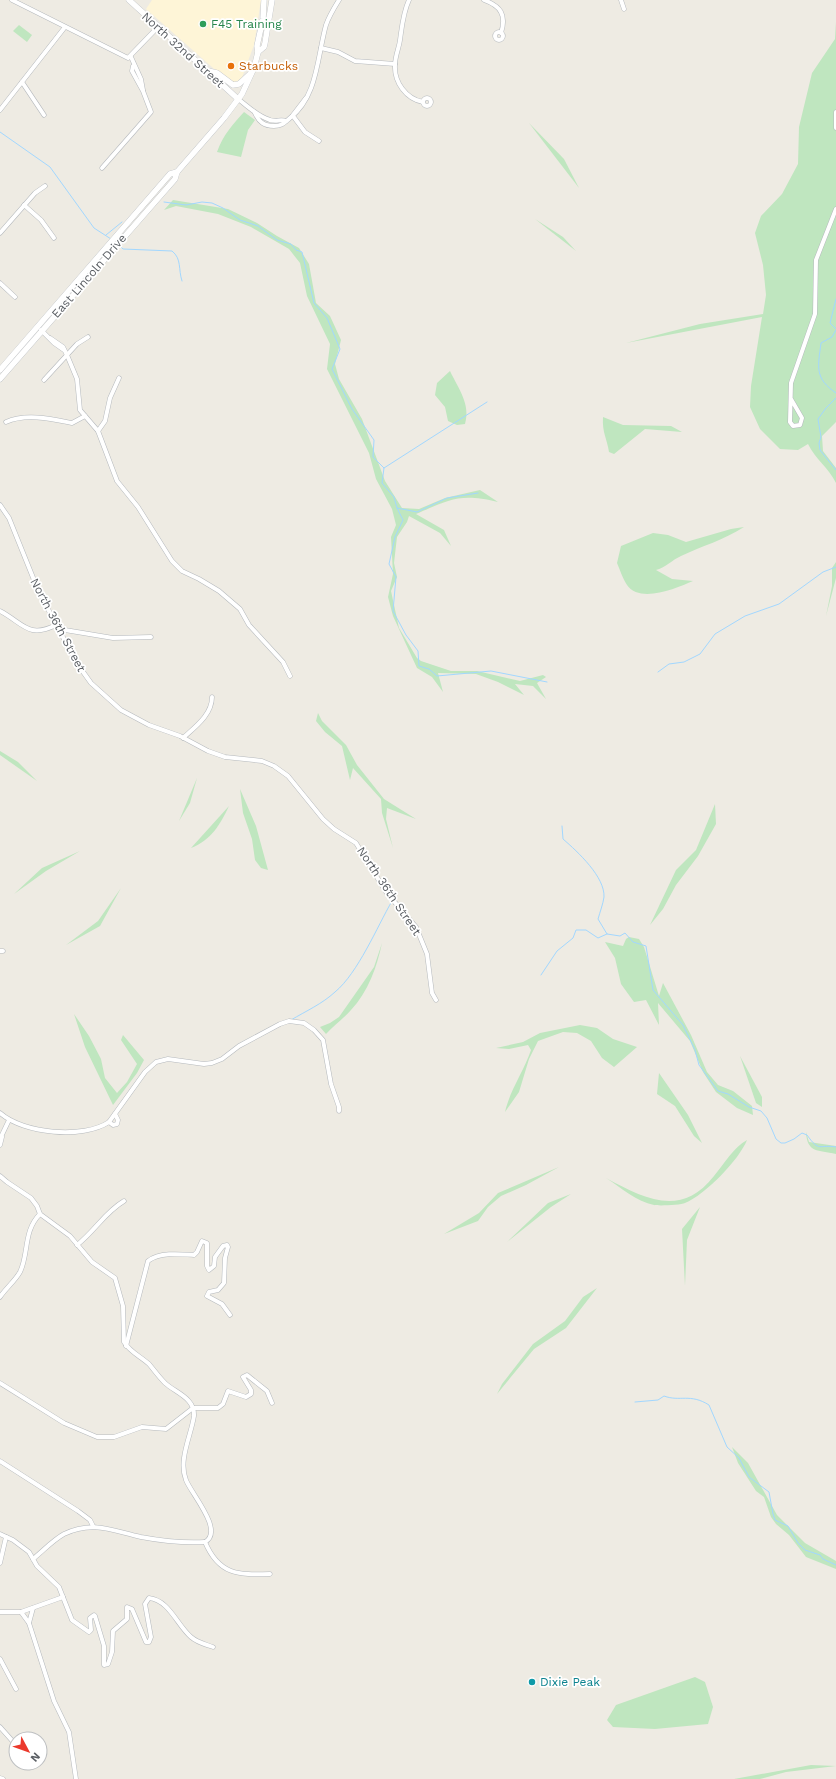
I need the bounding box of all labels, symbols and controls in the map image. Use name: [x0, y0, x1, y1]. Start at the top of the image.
street label: North 32nd Street: [139, 9, 227, 91]
place label: F45 Training: [211, 17, 282, 31]
marker: F45 Training: [198, 19, 208, 29]
place label: Starbucks: [239, 59, 298, 73]
marker: Starbucks: [226, 61, 236, 71]
street label: East Lincoln Drive: [49, 231, 129, 321]
street label: North 36th Street: [27, 576, 89, 674]
street label: North 36th Street: [354, 844, 424, 938]
place label: Dixie Peak: [540, 1675, 600, 1689]
marker: Dixie Peak: [527, 1677, 537, 1687]
north arrow: [8, 1731, 48, 1771]
text: N: [28, 1750, 43, 1765]

